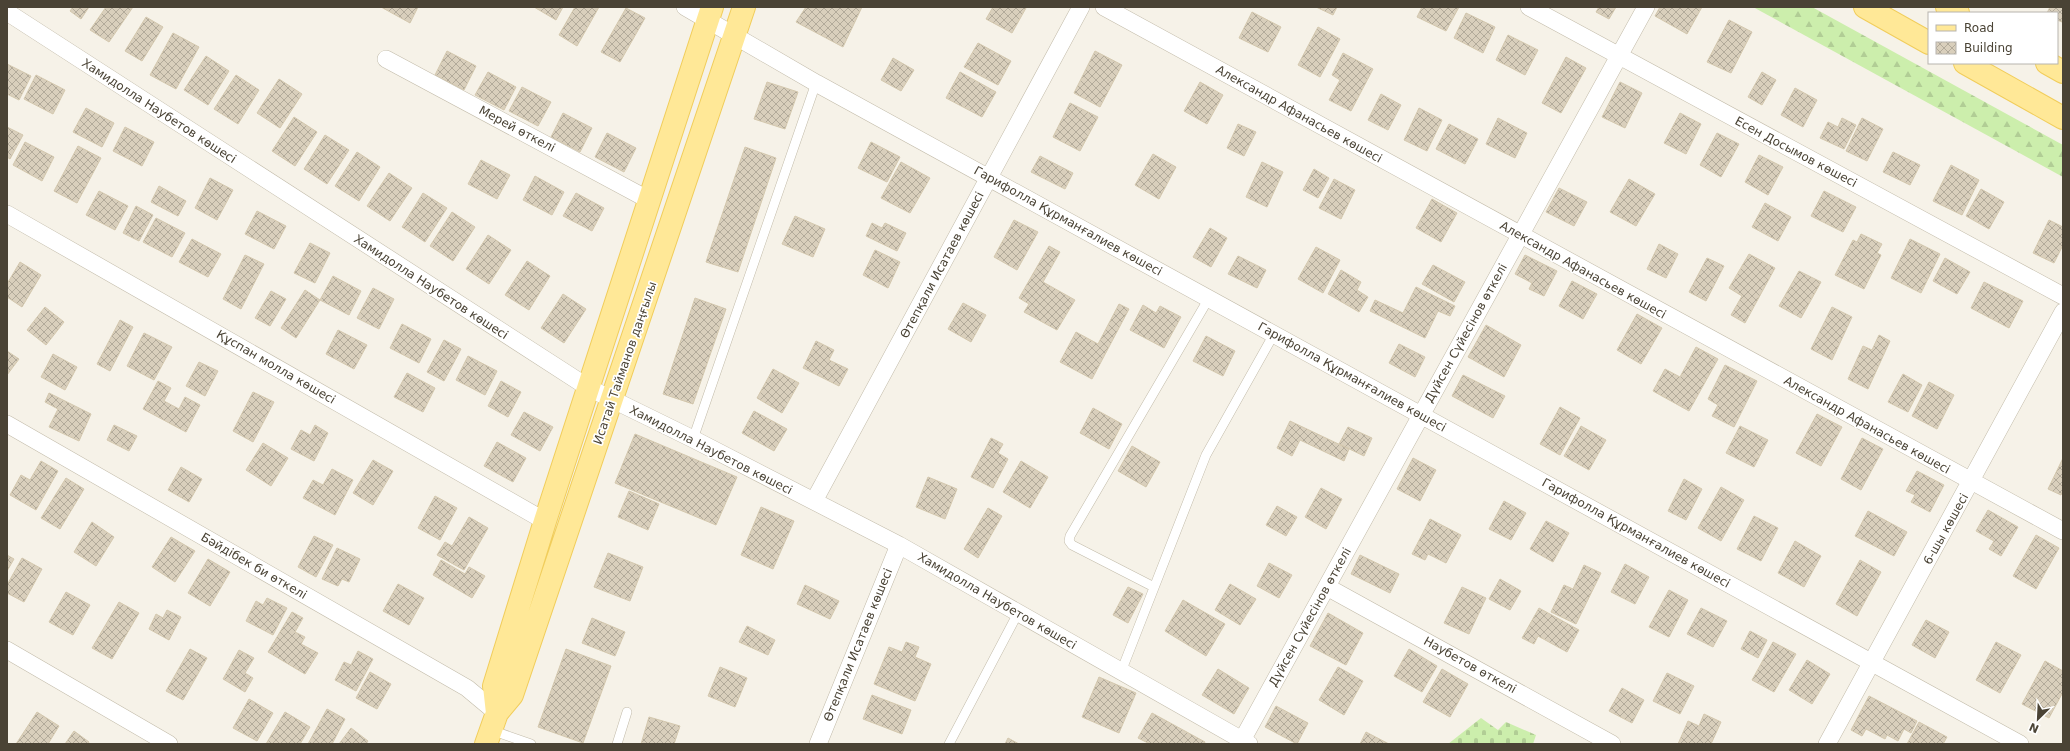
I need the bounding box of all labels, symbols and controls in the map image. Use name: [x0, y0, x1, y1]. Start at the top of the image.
legend: [1928, 12, 2058, 64]
text: Road: [1964, 21, 1994, 35]
text: Building: [1964, 41, 2013, 55]
street label: Хамидолла Наубетов көшесі: [79, 56, 239, 166]
street label: Александр Афанасьев көшесі: [1213, 62, 1385, 166]
street label: Мерей өткелі: [476, 103, 558, 155]
street label: Есен Досымов көшесі: [1733, 114, 1859, 190]
street label: Гарифолла Құрманғалиев көшесі: [972, 163, 1164, 279]
street label: Өтепқали Исатаев көшесі: [897, 189, 987, 341]
street label: Александр Афанасьев көшесі: [1497, 218, 1669, 322]
street label: Хамидолла Наубетов көшесі: [351, 232, 511, 342]
street label: Дүйсен Сүйесінов өткелі: [1422, 261, 1510, 405]
street label: Исатай Тайманов даңғылы: [591, 280, 659, 446]
street label: Гарифолла Құрманғалиев көшесі: [1256, 319, 1448, 435]
street label: Құспан молла көшесі: [214, 327, 338, 407]
street label: Александр Афанасьев көшесі: [1781, 373, 1953, 477]
street label: Хамидолла Наубетов көшесі: [627, 403, 795, 497]
street label: Гарифолла Құрманғалиев көшесі: [1540, 475, 1732, 591]
street label: 6-шы көшесі: [1921, 491, 1971, 567]
street label: Бәйдібек би өткелі: [199, 530, 309, 602]
street label: Дүйсен Сүйесінов өткелі: [1266, 545, 1354, 689]
street label: Хамидолла Наубетов көшесі: [915, 550, 1079, 652]
street label: Өтепқали Исатаев көшесі: [821, 566, 895, 724]
street label: Наубетов өткелі: [1421, 634, 1519, 696]
north arrow: [2018, 699, 2058, 739]
text: N: [2027, 720, 2041, 735]

